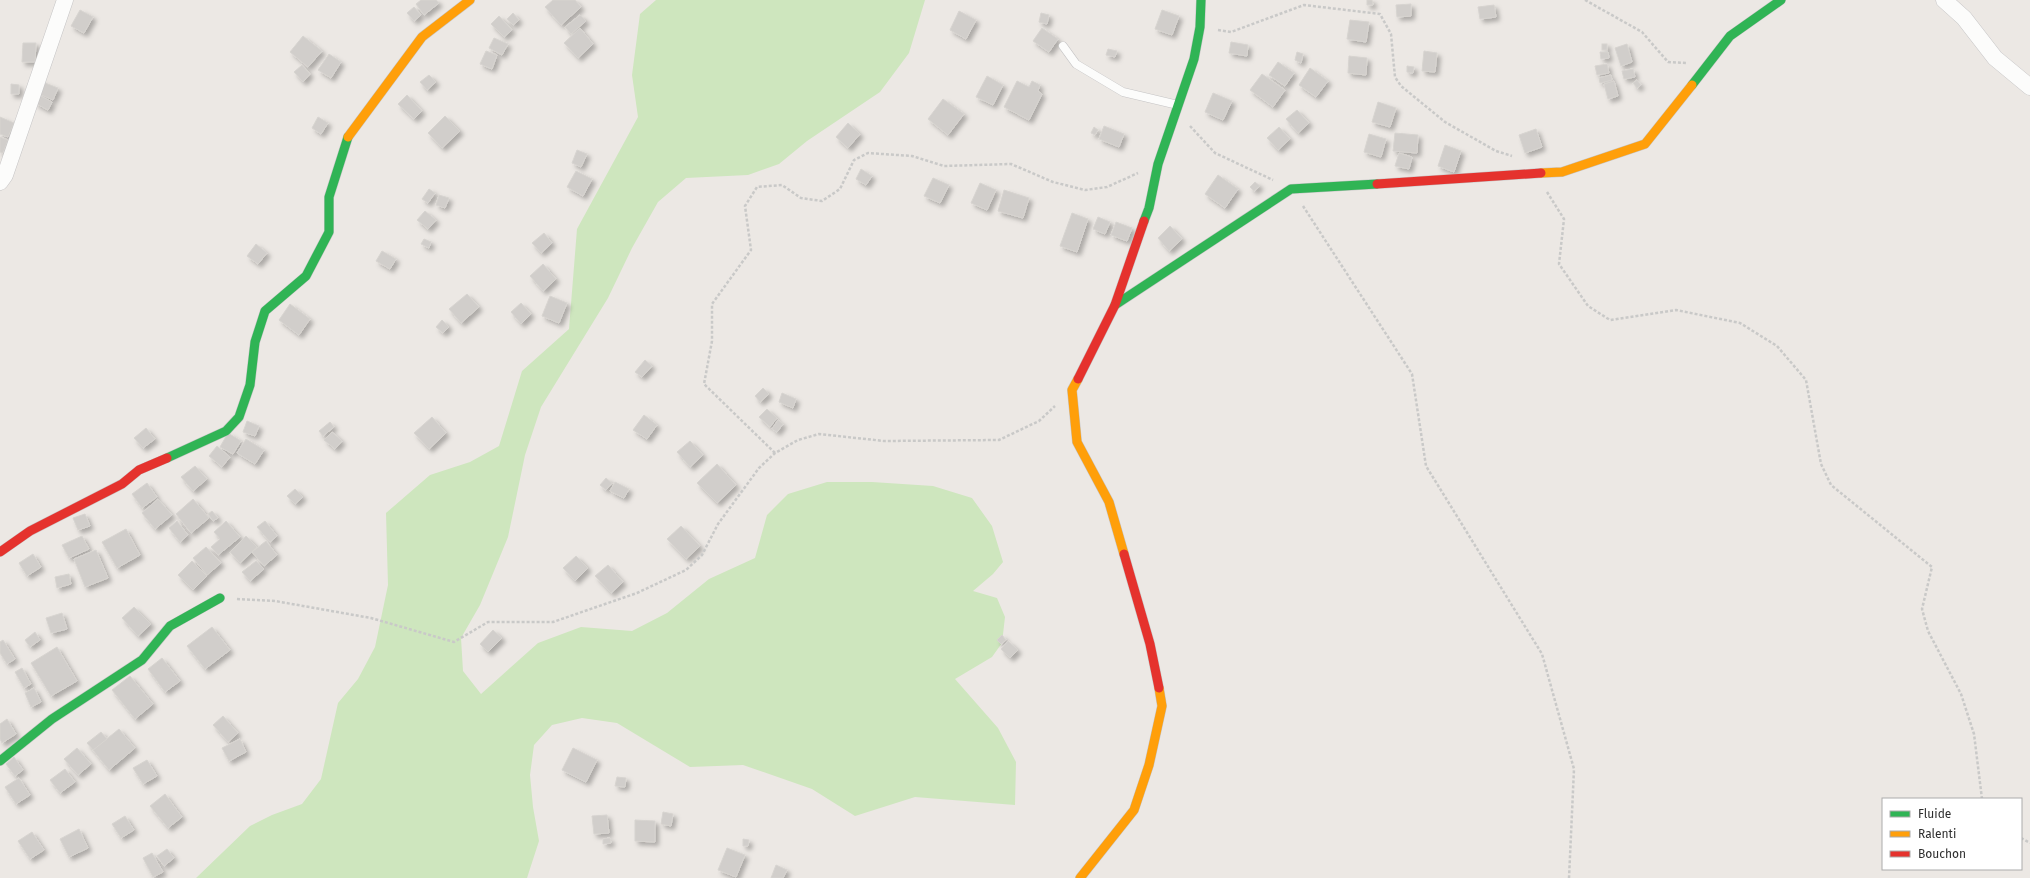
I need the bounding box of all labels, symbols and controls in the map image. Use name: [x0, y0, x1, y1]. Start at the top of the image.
legend: [1882, 798, 2022, 870]
text: Fluide: [1918, 807, 1951, 821]
text: Ralenti: [1918, 827, 1956, 841]
text: Bouchon: [1918, 847, 1966, 861]

